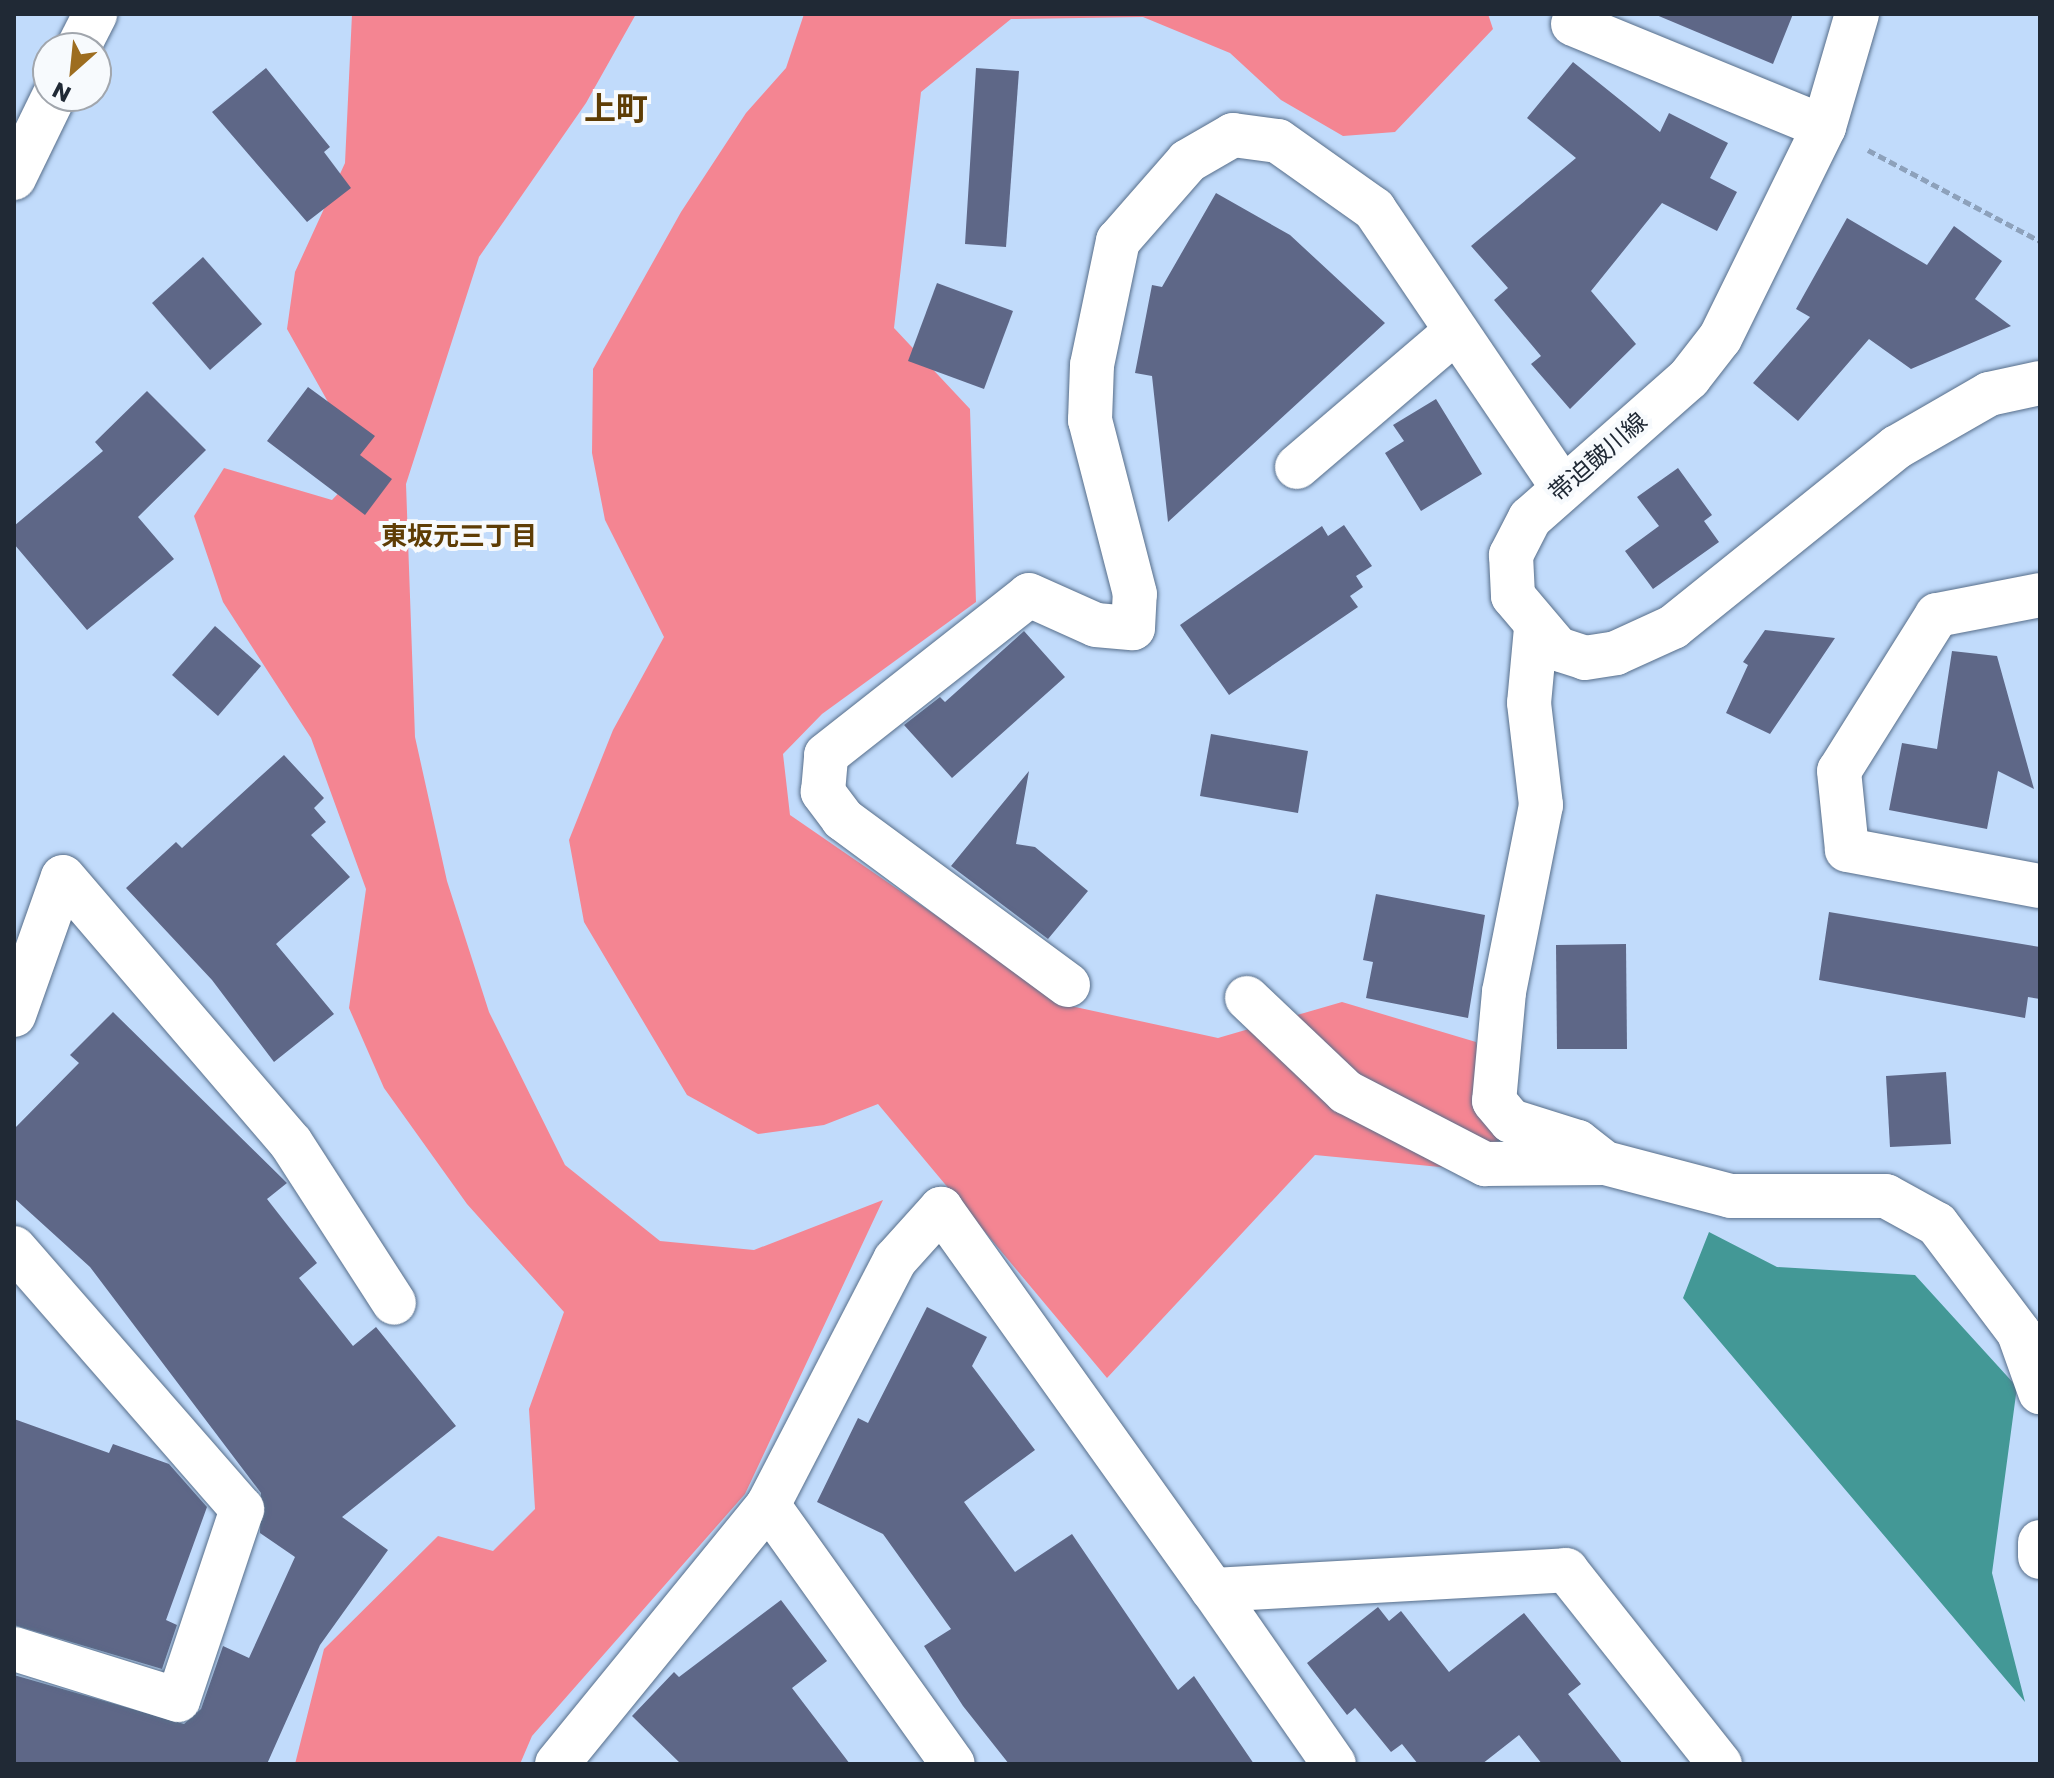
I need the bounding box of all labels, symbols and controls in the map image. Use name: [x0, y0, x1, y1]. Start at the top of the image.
north arrow: [32, 32, 112, 112]
text: N: [47, 74, 76, 110]
district label: 上町: [584, 90, 648, 128]
street label: 帯迫皷川線: [1543, 407, 1653, 507]
district label: 東坂元三丁目: [381, 521, 537, 553]

